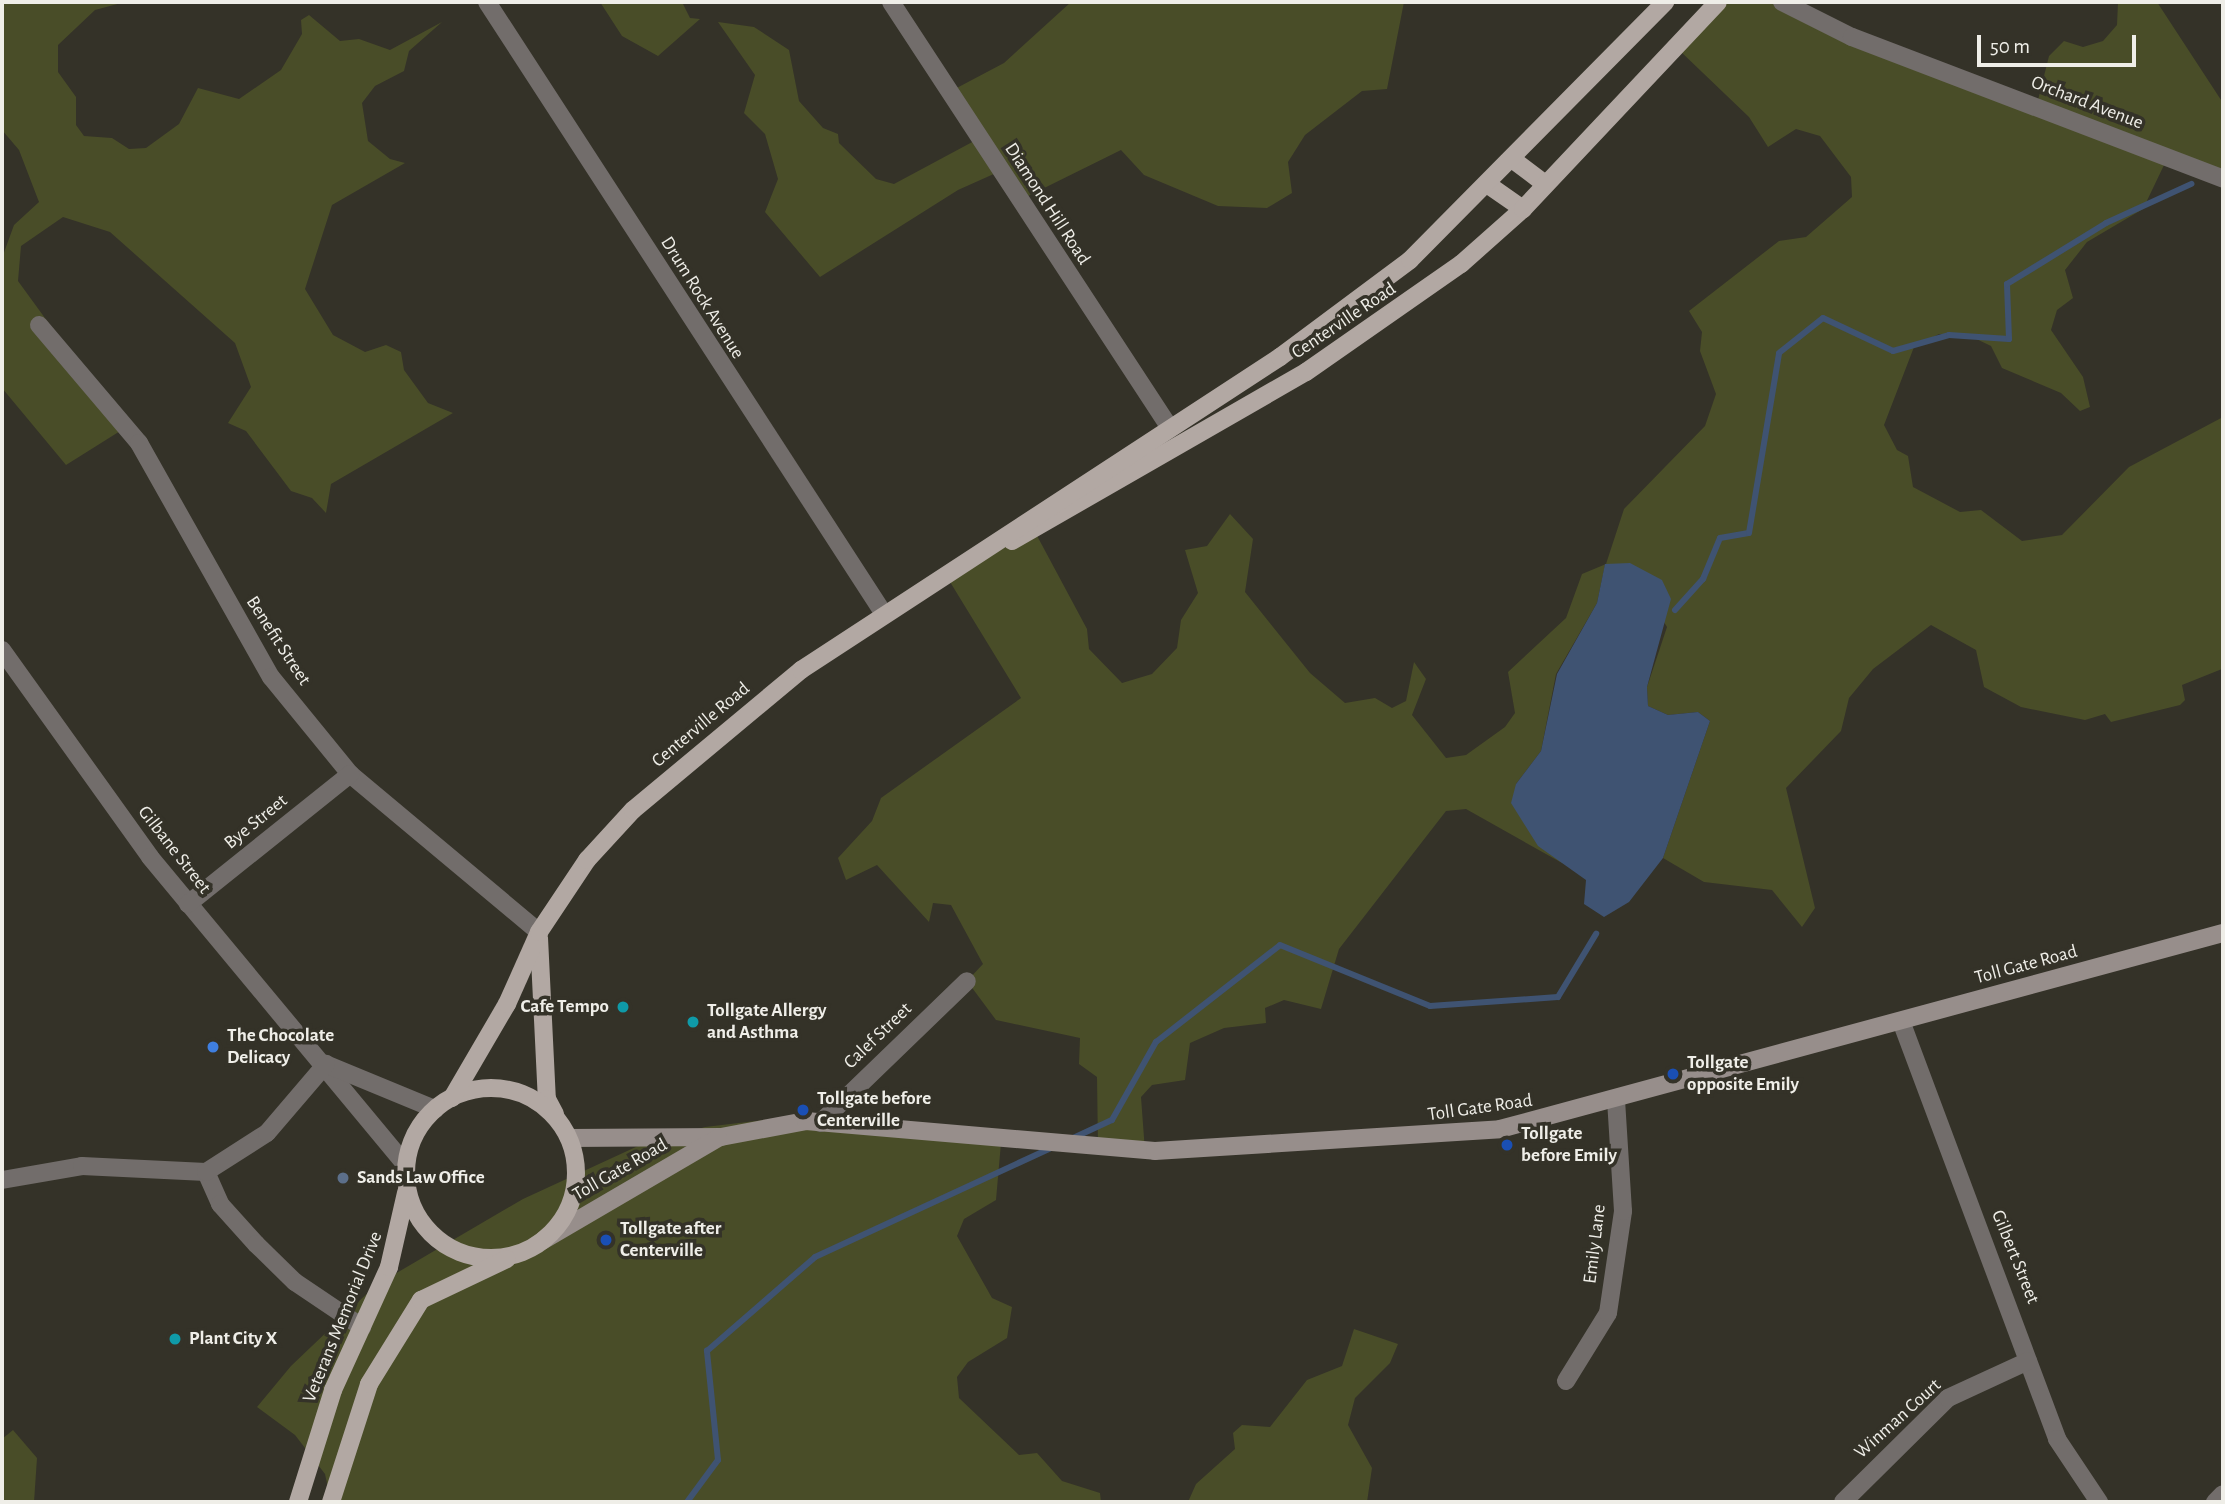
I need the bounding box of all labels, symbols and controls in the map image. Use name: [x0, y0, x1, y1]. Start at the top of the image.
scale bar: [1980, 21, 2139, 65]
text: 50 m: [1990, 36, 2030, 57]
street label: Orchard Avenue: [2028, 71, 2146, 135]
street label: Diamond Hill Road: [999, 139, 1095, 269]
street label: Drum Rock Avenue: [655, 233, 749, 363]
street label: Centerville Road: [1288, 278, 1400, 364]
street label: Benefit Street: [241, 592, 315, 690]
street label: Centerville Road: [647, 677, 755, 773]
street label: Bye Street: [220, 790, 292, 854]
street label: Gilbane Street: [133, 801, 215, 899]
street label: Toll Gate Road: [1972, 940, 2080, 990]
place label: Cafe Tempo: [520, 996, 609, 1018]
street label: Calef Street: [839, 998, 917, 1074]
marker: Cafe Tempo: [615, 999, 631, 1015]
place label: Tollgate Allergy and Asthma: [707, 1000, 827, 1044]
marker: Tollgate Allergy and Asthma: [685, 1014, 701, 1030]
place label: The Chocolate Delicacy: [227, 1025, 334, 1069]
marker: The Chocolate Delicacy: [205, 1039, 221, 1055]
place label: Tollgate opposite Emily: [1687, 1052, 1799, 1096]
marker: Tollgate opposite Emily: [1665, 1066, 1681, 1082]
place label: Tollgate before Centerville: [817, 1088, 931, 1132]
street label: Toll Gate Road: [1426, 1089, 1534, 1127]
marker: Tollgate before Centerville: [795, 1102, 811, 1118]
place label: Tollgate before Emily: [1521, 1123, 1617, 1167]
street label: Toll Gate Road: [569, 1134, 671, 1206]
marker: Tollgate before Emily: [1499, 1137, 1515, 1153]
place label: Sands Law Office: [357, 1167, 485, 1189]
marker: Sands Law Office: [335, 1170, 351, 1186]
street label: Emily Lane: [1579, 1203, 1611, 1285]
street label: Gilbert Street: [1986, 1207, 2044, 1307]
place label: Tollgate after Centerville: [620, 1218, 721, 1262]
street label: Veterans Memorial Drive: [298, 1228, 388, 1406]
marker: Tollgate after Centerville: [598, 1232, 614, 1248]
place label: Plant City X: [189, 1328, 277, 1350]
marker: Plant City X: [167, 1331, 183, 1347]
street label: Winman Court: [1850, 1374, 1946, 1464]

